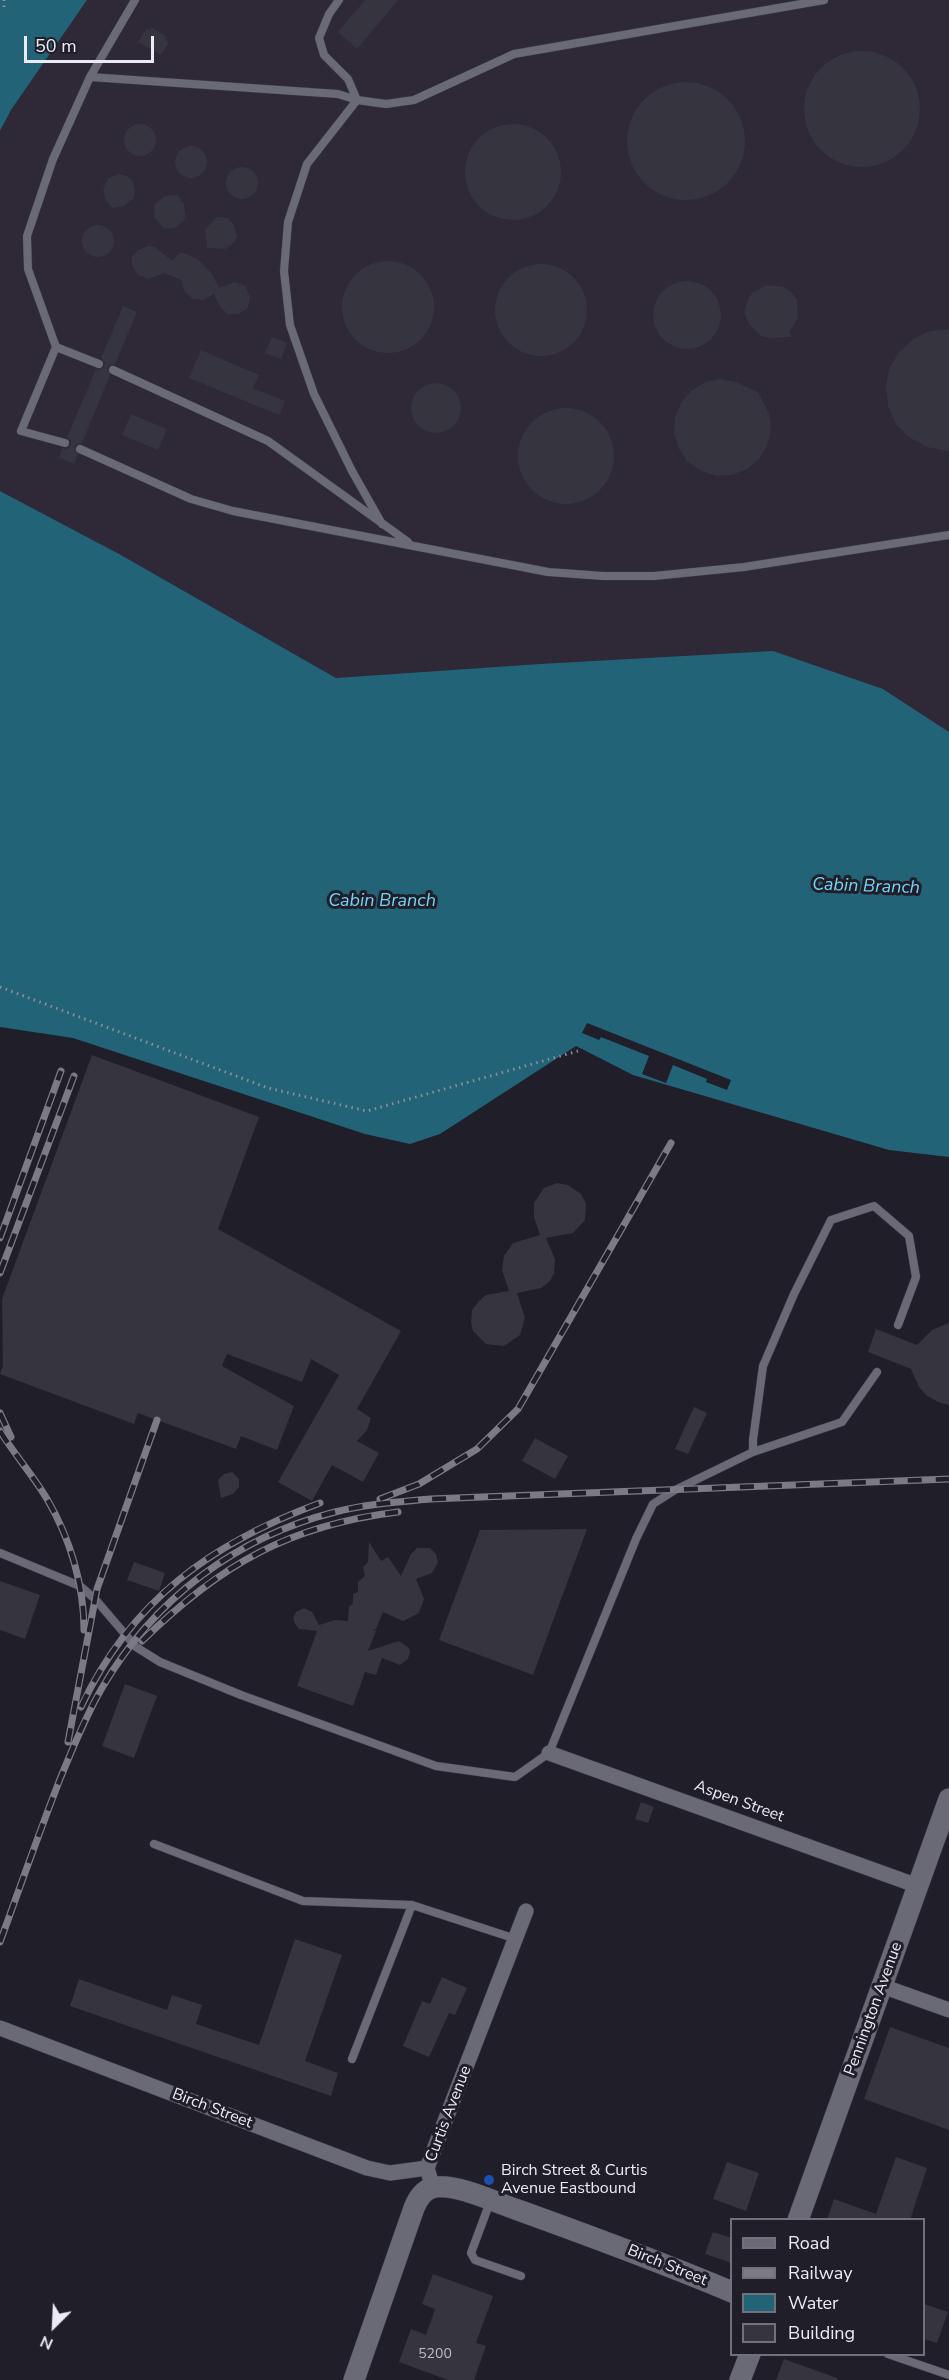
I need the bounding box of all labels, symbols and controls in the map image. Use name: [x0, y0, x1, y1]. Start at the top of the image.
scale bar: [27, 24, 158, 62]
text: 50 m: [35, 34, 77, 58]
water label: Cabin Branch: [812, 874, 920, 900]
water label: Cabin Branch: [328, 891, 436, 913]
street label: Aspen Street: [692, 1777, 786, 1827]
street label: Pennington Avenue: [841, 1940, 907, 2078]
street label: Curtis Avenue: [422, 2063, 476, 2165]
street label: Birch Street: [169, 2085, 255, 2133]
place label: Birch Street & Curtis Avenue Eastbound: [501, 2161, 647, 2199]
marker: Birch Street & Curtis Avenue Eastbound: [482, 2173, 496, 2187]
legend: [730, 2218, 925, 2356]
text: Road: [788, 2231, 830, 2255]
street label: Birch Street: [624, 2241, 710, 2291]
text: Railway: [788, 2261, 853, 2285]
text: Water: [788, 2291, 839, 2315]
north arrow: [24, 2296, 84, 2356]
text: Building: [788, 2321, 855, 2345]
text: N: [37, 2330, 57, 2355]
house number: 5200: [418, 2347, 452, 2363]

